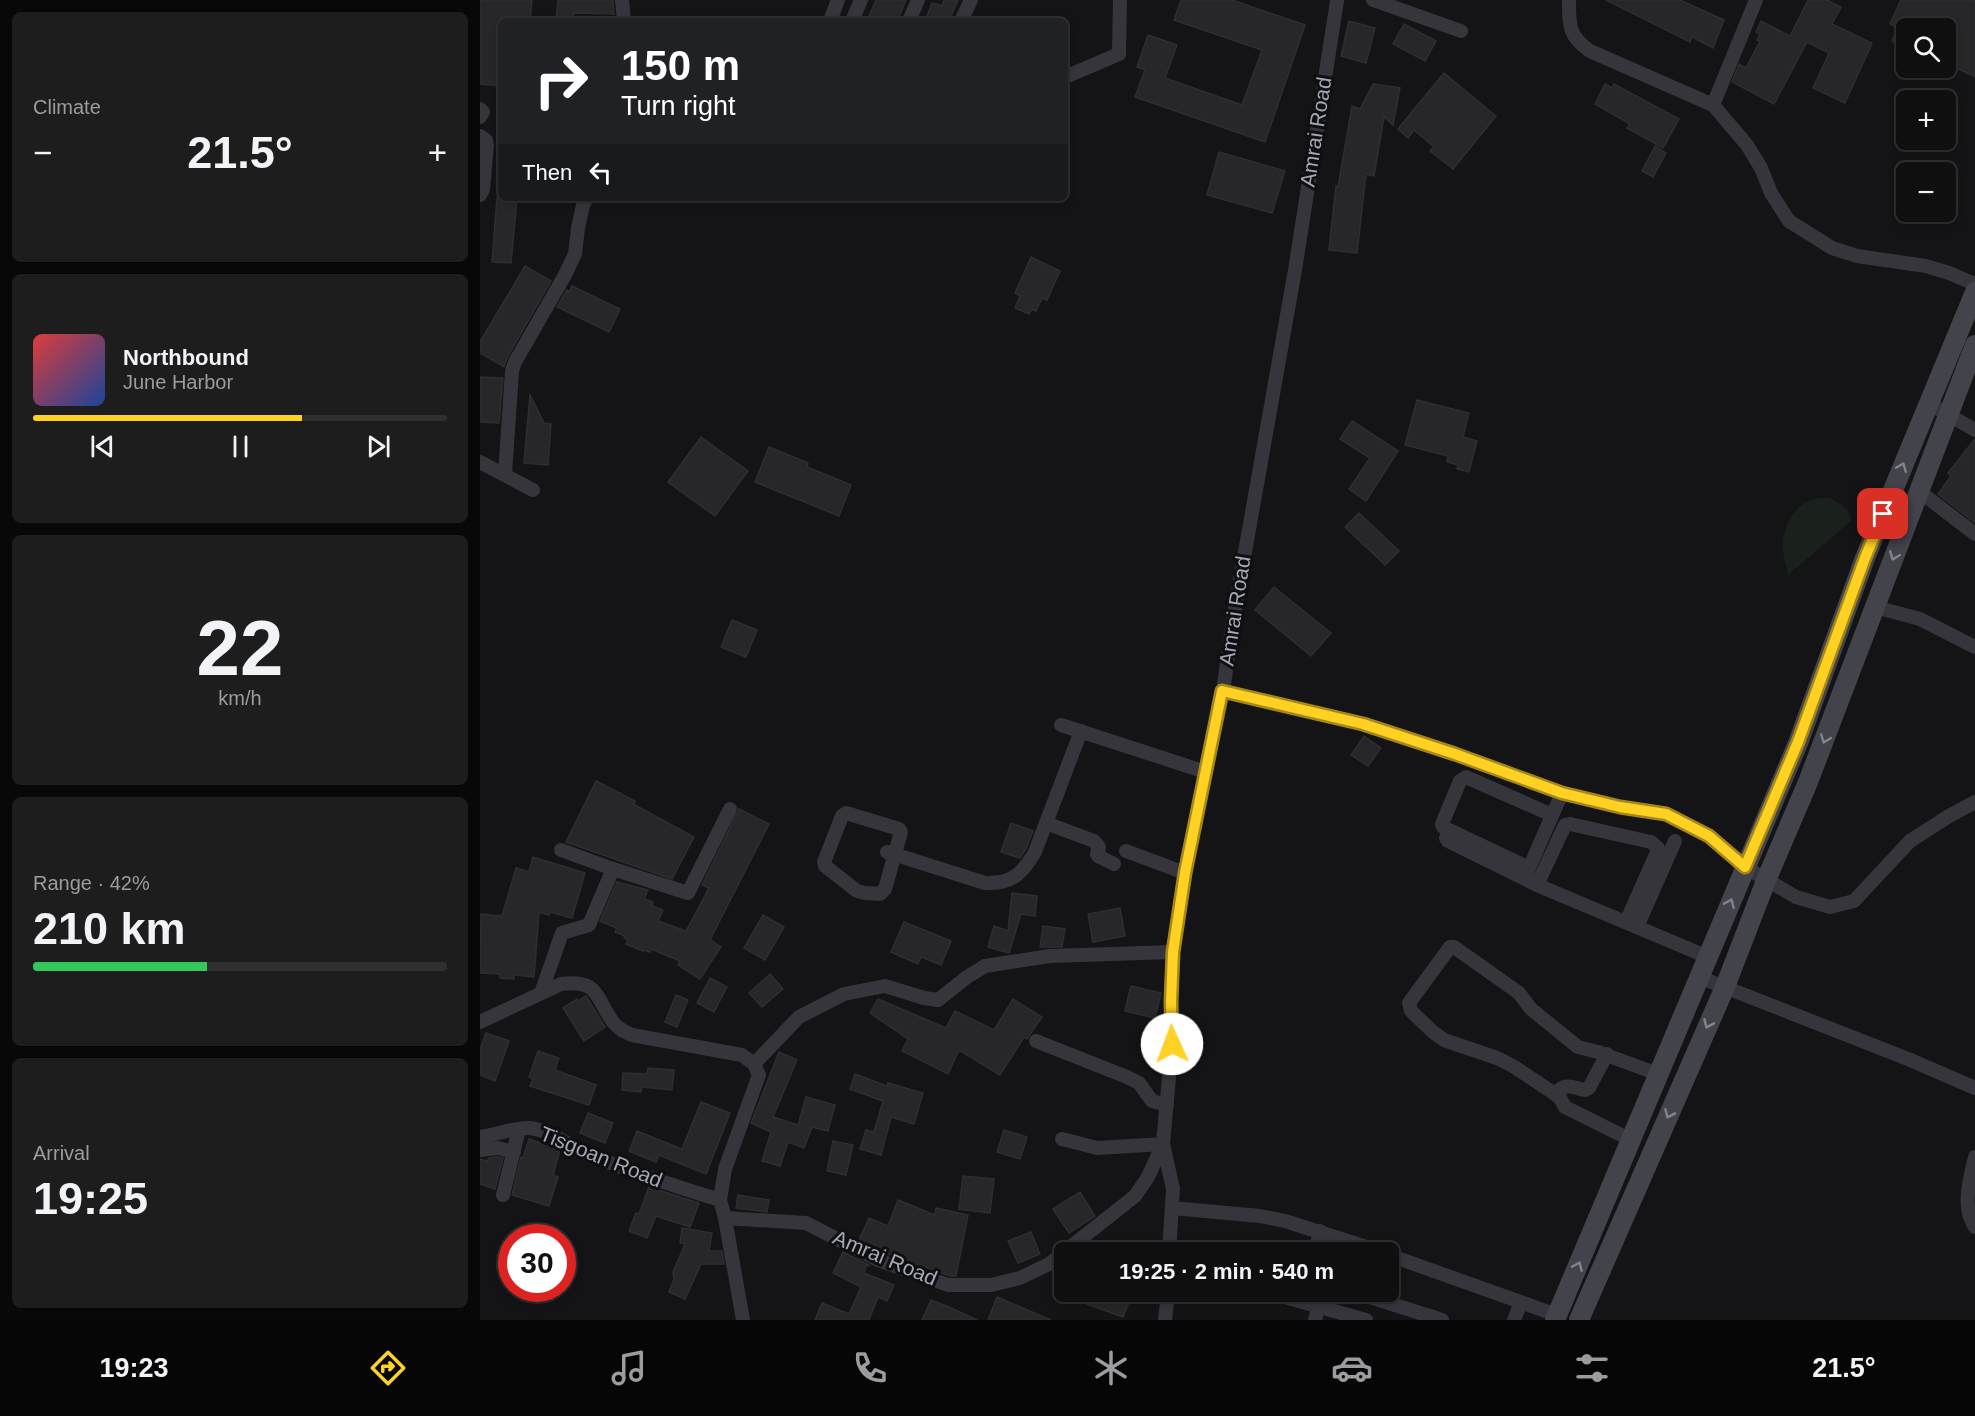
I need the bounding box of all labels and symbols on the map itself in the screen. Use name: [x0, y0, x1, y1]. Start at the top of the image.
street label: Amrai Road: [1295, 75, 1336, 188]
one-way arrow: [1895, 463, 1907, 474]
pin: [1857, 488, 1908, 539]
one-way arrow: [1889, 551, 1902, 561]
street label: Amrai Road: [1214, 554, 1255, 667]
one-way arrow: [1819, 733, 1832, 743]
one-way arrow: [1723, 898, 1735, 909]
position arrow: [1140, 1012, 1204, 1076]
one-way arrow: [1704, 1017, 1716, 1028]
one-way arrow: [1664, 1108, 1676, 1119]
street label: Tisgoan Road: [537, 1122, 666, 1192]
speed limit sign: 30: [498, 1224, 576, 1302]
street label: Amrai Road: [830, 1225, 941, 1290]
one-way arrow: [1571, 1261, 1583, 1272]

